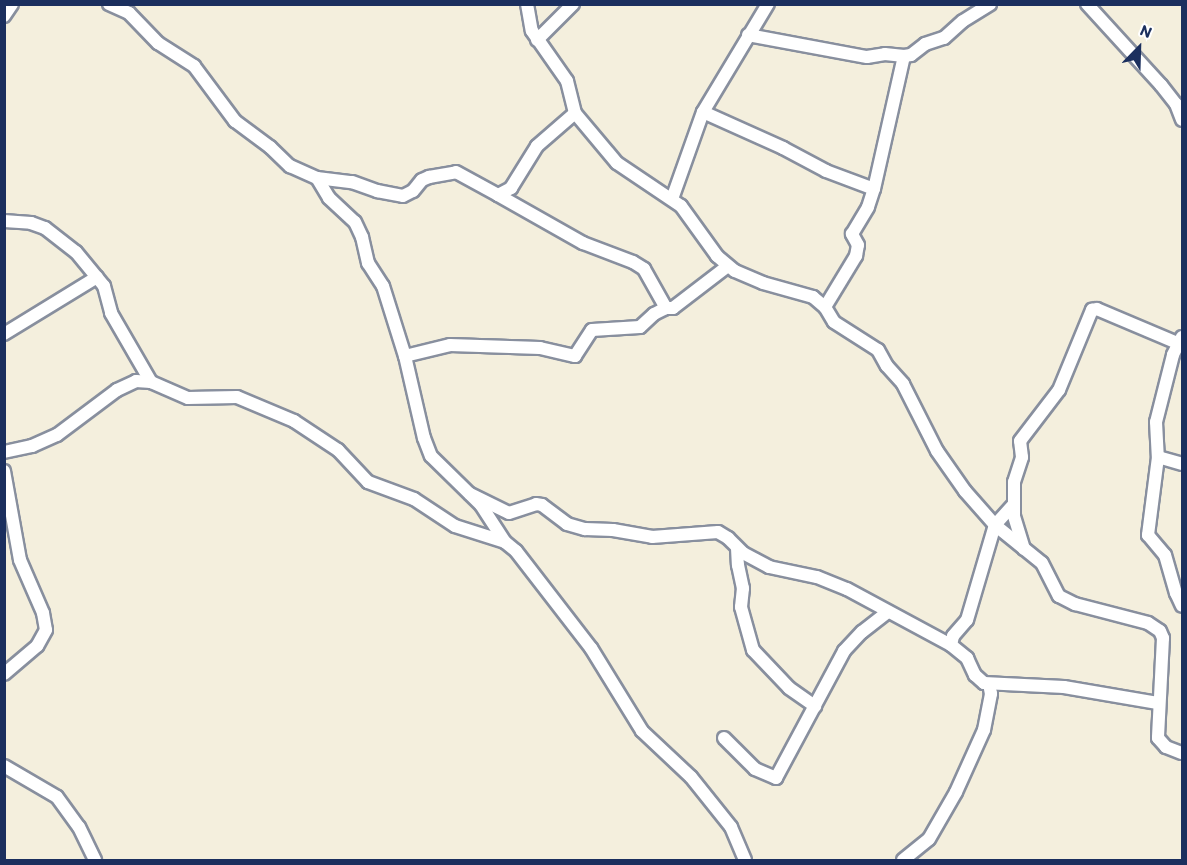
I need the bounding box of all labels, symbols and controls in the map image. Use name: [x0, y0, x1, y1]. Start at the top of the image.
north arrow: [1109, 18, 1169, 78]
text: N: [1138, 20, 1155, 42]

